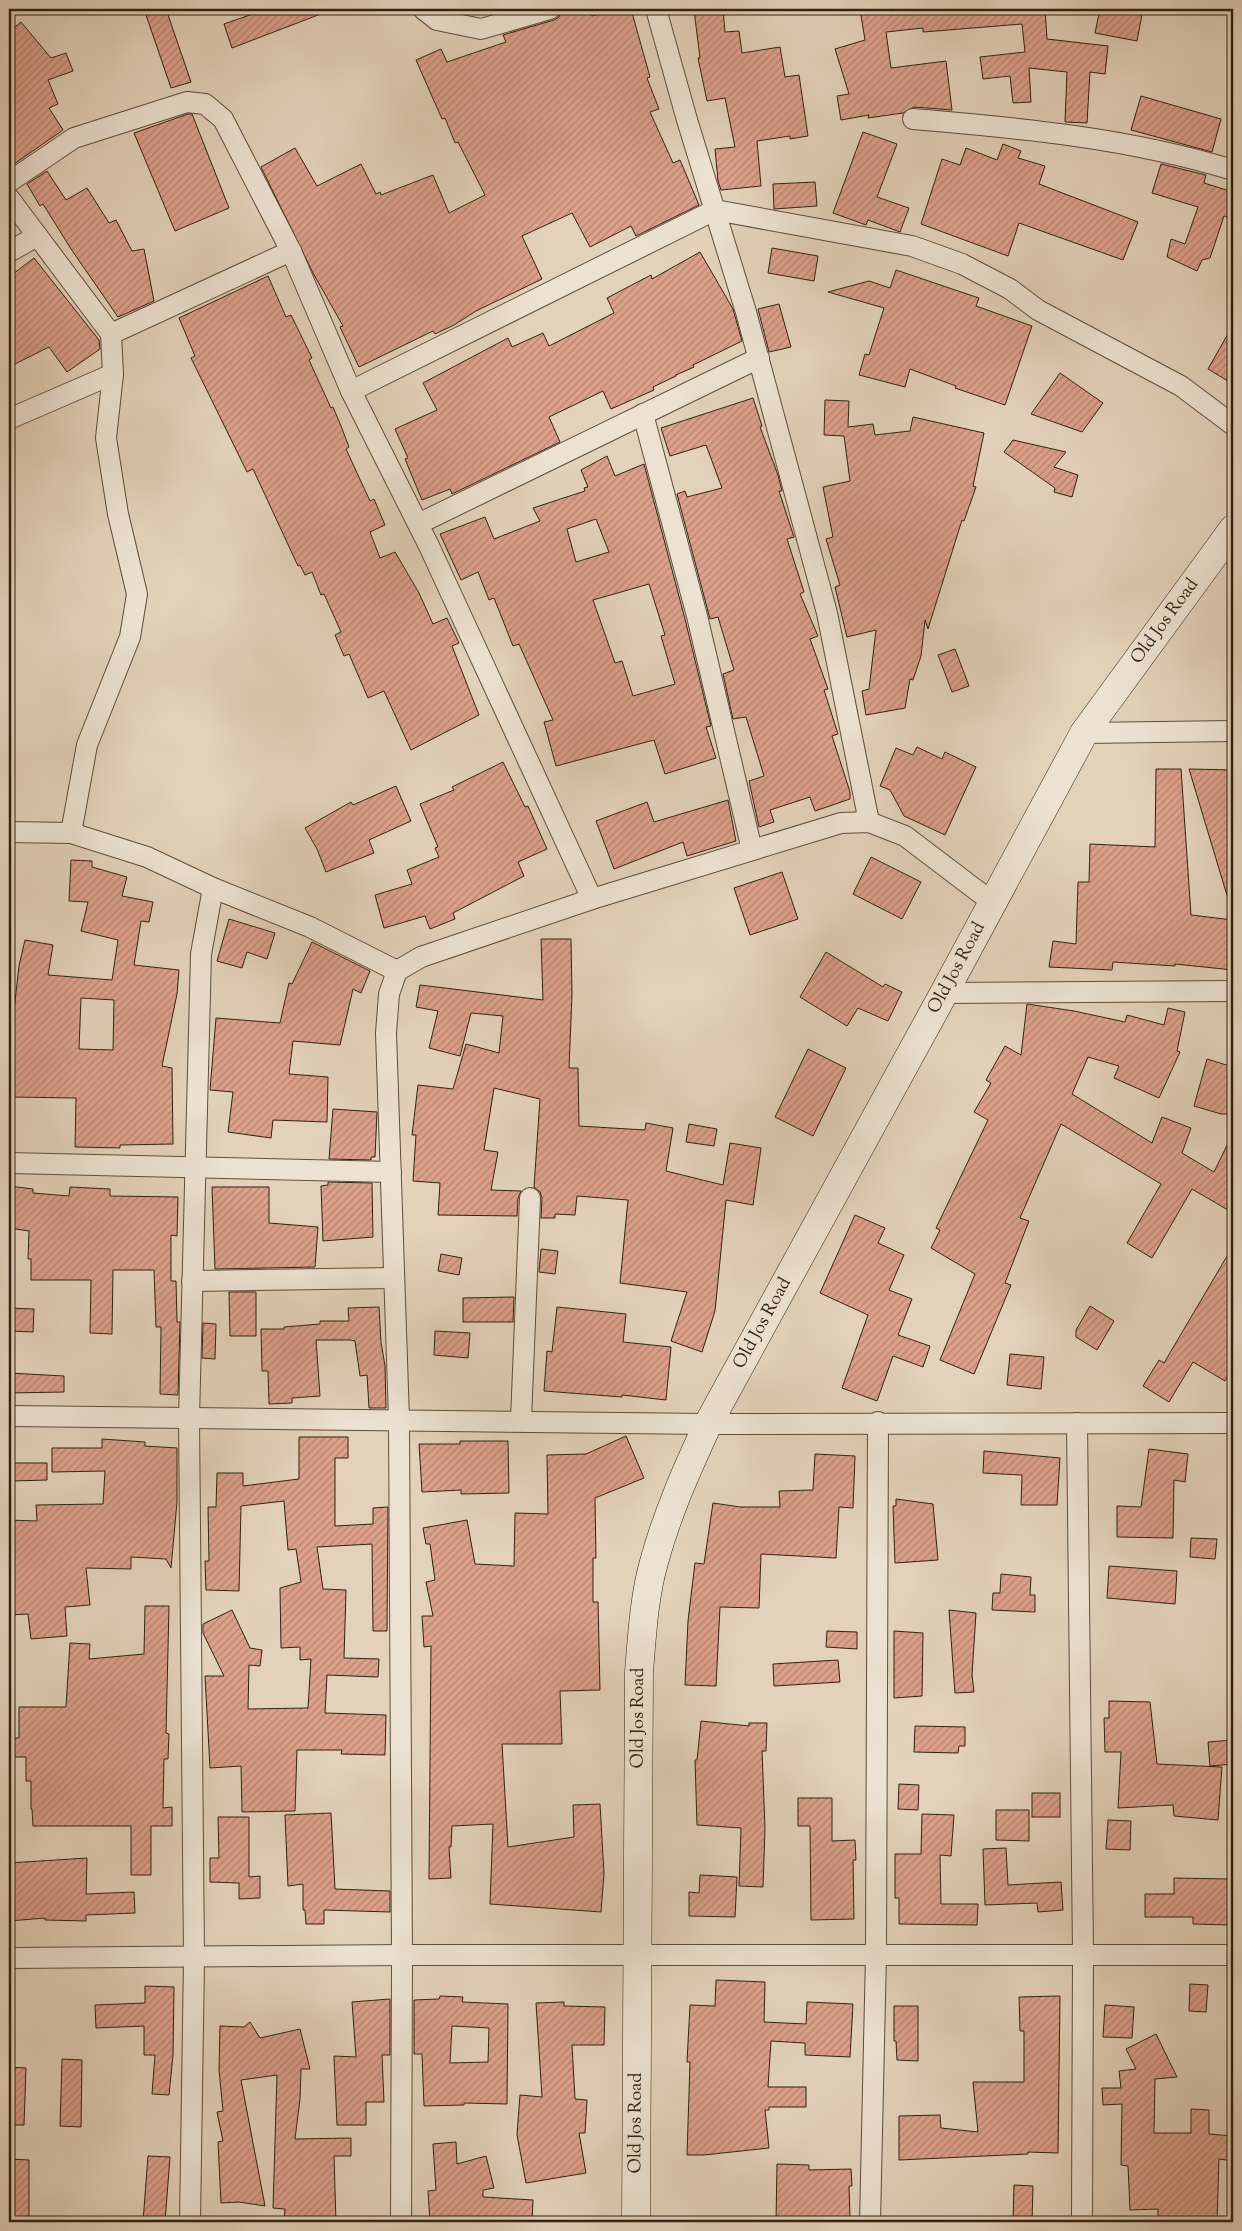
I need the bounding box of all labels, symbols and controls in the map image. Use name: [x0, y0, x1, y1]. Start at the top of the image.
street label: Old Jos Road: [1125, 573, 1205, 670]
street label: Old Jos Road: [922, 918, 993, 1019]
street label: Old Jos Road: [727, 1273, 799, 1374]
street label: Old Jos Road: [625, 1668, 652, 1768]
street label: Old Jos Road: [623, 2073, 650, 2173]

